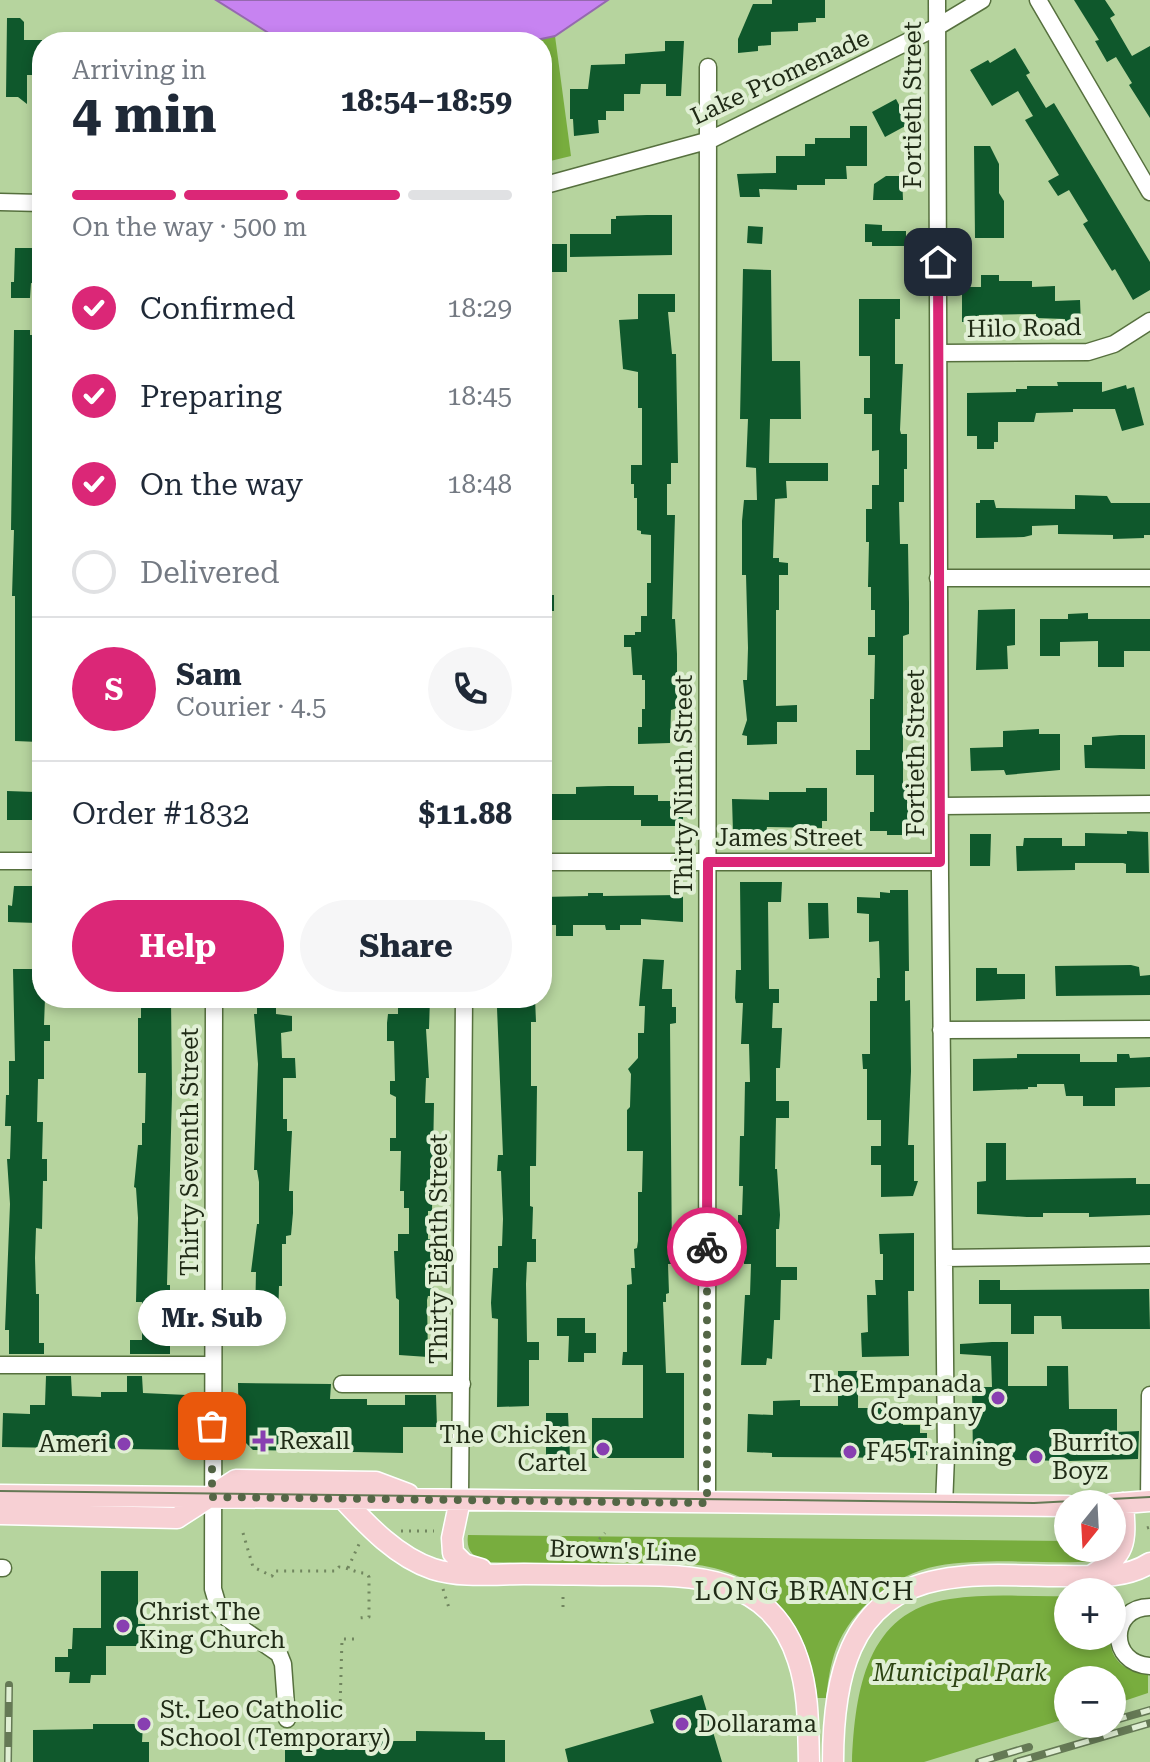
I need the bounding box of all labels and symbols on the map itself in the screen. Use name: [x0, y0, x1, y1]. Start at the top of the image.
street label: Fortieth Street: [899, 21, 927, 189]
street label: Lake Promenade: [686, 23, 874, 131]
pin: [904, 228, 972, 296]
street label: Hilo Road: [966, 313, 1082, 343]
street label: Fortieth Street: [902, 669, 930, 837]
street label: Thirty Ninth Street: [670, 675, 698, 895]
street label: James Street: [715, 824, 863, 852]
street label: Thirty Seventh Street: [176, 1028, 204, 1276]
street label: Thirty Eighth Street: [425, 1134, 453, 1364]
courier: [667, 1207, 747, 1287]
callout: Mr. Sub: [138, 1290, 286, 1346]
place label: The Empanada Company: [809, 1370, 983, 1426]
marker: The Empanada Company: [989, 1389, 1007, 1407]
pin: [178, 1392, 246, 1460]
place label: The Chicken Cartel: [439, 1421, 587, 1477]
place label: Rexall: [279, 1427, 350, 1455]
place label: Burrito Boyz: [1052, 1429, 1134, 1485]
place label: Ameri: [39, 1430, 108, 1458]
marker: Rexall: [254, 1432, 272, 1450]
marker: Ameri: [115, 1435, 133, 1453]
place label: F45 Training: [866, 1438, 1012, 1466]
marker: The Chicken Cartel: [594, 1440, 612, 1458]
marker: F45 Training: [841, 1443, 859, 1461]
marker: Burrito Boyz: [1027, 1448, 1045, 1466]
north arrow: [1054, 1490, 1126, 1562]
street label: Brown's Line: [549, 1534, 697, 1568]
district label: LONG BRANCH: [694, 1576, 916, 1606]
place label: Christ The King Church: [139, 1598, 285, 1654]
marker: Christ The King Church: [114, 1617, 132, 1635]
park label: Municipal Park: [872, 1659, 1047, 1687]
place label: St. Leo Catholic School (Temporary): [160, 1696, 391, 1752]
place label: Dollarama: [698, 1710, 817, 1738]
marker: St. Leo Catholic School (Temporary): [135, 1715, 153, 1733]
marker: Dollarama: [673, 1715, 691, 1733]

